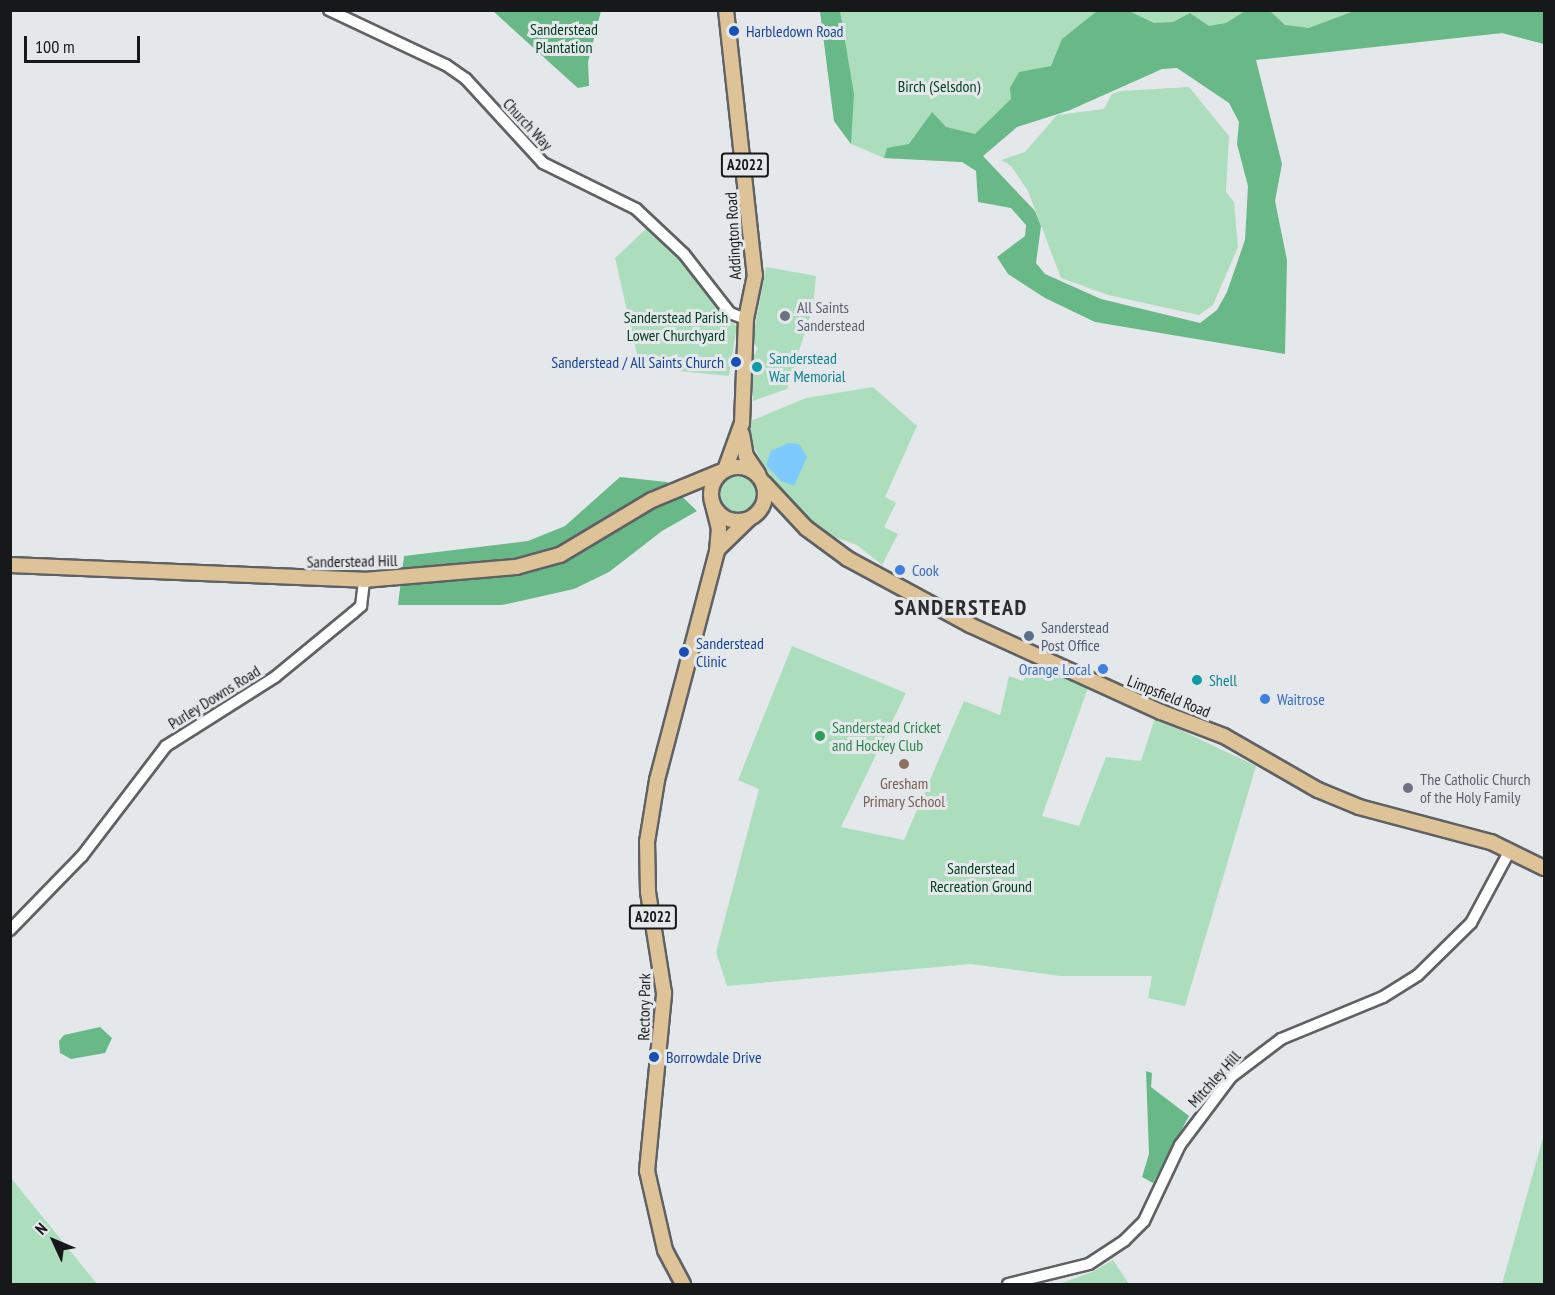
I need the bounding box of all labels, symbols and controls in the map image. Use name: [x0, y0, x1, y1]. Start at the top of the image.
park label: Sanderstead Plantation: [530, 19, 598, 57]
place label: Harbledown Road: [746, 21, 843, 41]
scale bar: [27, 24, 142, 62]
marker: Harbledown Road: [727, 24, 741, 38]
text: 100 m: [35, 35, 75, 58]
park label: Birch (Selsdon): [898, 76, 980, 96]
street label: Church Way: [499, 94, 557, 154]
road number: A2022: [720, 153, 771, 177]
street label: Addington Road: [721, 192, 745, 280]
place label: All Saints Sanderstead: [797, 297, 865, 335]
park label: Sanderstead Parish Lower Churchyard: [624, 307, 728, 345]
marker: All Saints Sanderstead: [778, 309, 792, 323]
place label: Sanderstead War Memorial: [769, 348, 845, 386]
place label: Sanderstead / All Saints Church: [551, 352, 724, 372]
marker: Sanderstead / All Saints Church: [729, 355, 743, 369]
marker: Sanderstead War Memorial: [750, 360, 764, 374]
street label: Sanderstead Hill: [306, 551, 398, 571]
place label: Cook: [912, 560, 939, 580]
marker: Cook: [893, 563, 907, 577]
district label: SANDERSTEAD: [894, 595, 1028, 621]
place label: Sanderstead Post Office: [1041, 617, 1109, 655]
marker: Sanderstead Post Office: [1022, 629, 1036, 643]
place label: Sanderstead Clinic: [696, 633, 764, 671]
marker: Sanderstead Clinic: [677, 645, 691, 659]
place label: Orange Local: [1019, 659, 1091, 679]
street label: Purley Downs Road: [164, 661, 264, 733]
marker: Orange Local: [1096, 662, 1110, 676]
place label: Shell: [1209, 670, 1237, 690]
street label: Limpsfield Road: [1125, 671, 1213, 721]
marker: Shell: [1190, 673, 1204, 687]
place label: Waitrose: [1277, 689, 1325, 709]
marker: Waitrose: [1258, 692, 1272, 706]
place label: Sanderstead Cricket and Hockey Club: [832, 717, 941, 755]
marker: Sanderstead Cricket and Hockey Club: [813, 729, 827, 743]
marker: Gresham Primary School: [897, 757, 911, 771]
place label: The Catholic Church of the Holy Family: [1420, 769, 1531, 807]
place label: Gresham Primary School: [863, 773, 945, 811]
marker: The Catholic Church of the Holy Family: [1401, 781, 1415, 795]
park label: Sanderstead Recreation Ground: [930, 858, 1032, 896]
road number: A2022: [628, 905, 678, 929]
street label: Rectory Park: [634, 973, 654, 1041]
place label: Borrowdale Drive: [666, 1047, 762, 1067]
street label: Mitchley Hill: [1184, 1047, 1244, 1111]
marker: Borrowdale Drive: [647, 1050, 661, 1064]
north arrow: [24, 1211, 84, 1271]
text: N: [31, 1218, 51, 1239]

